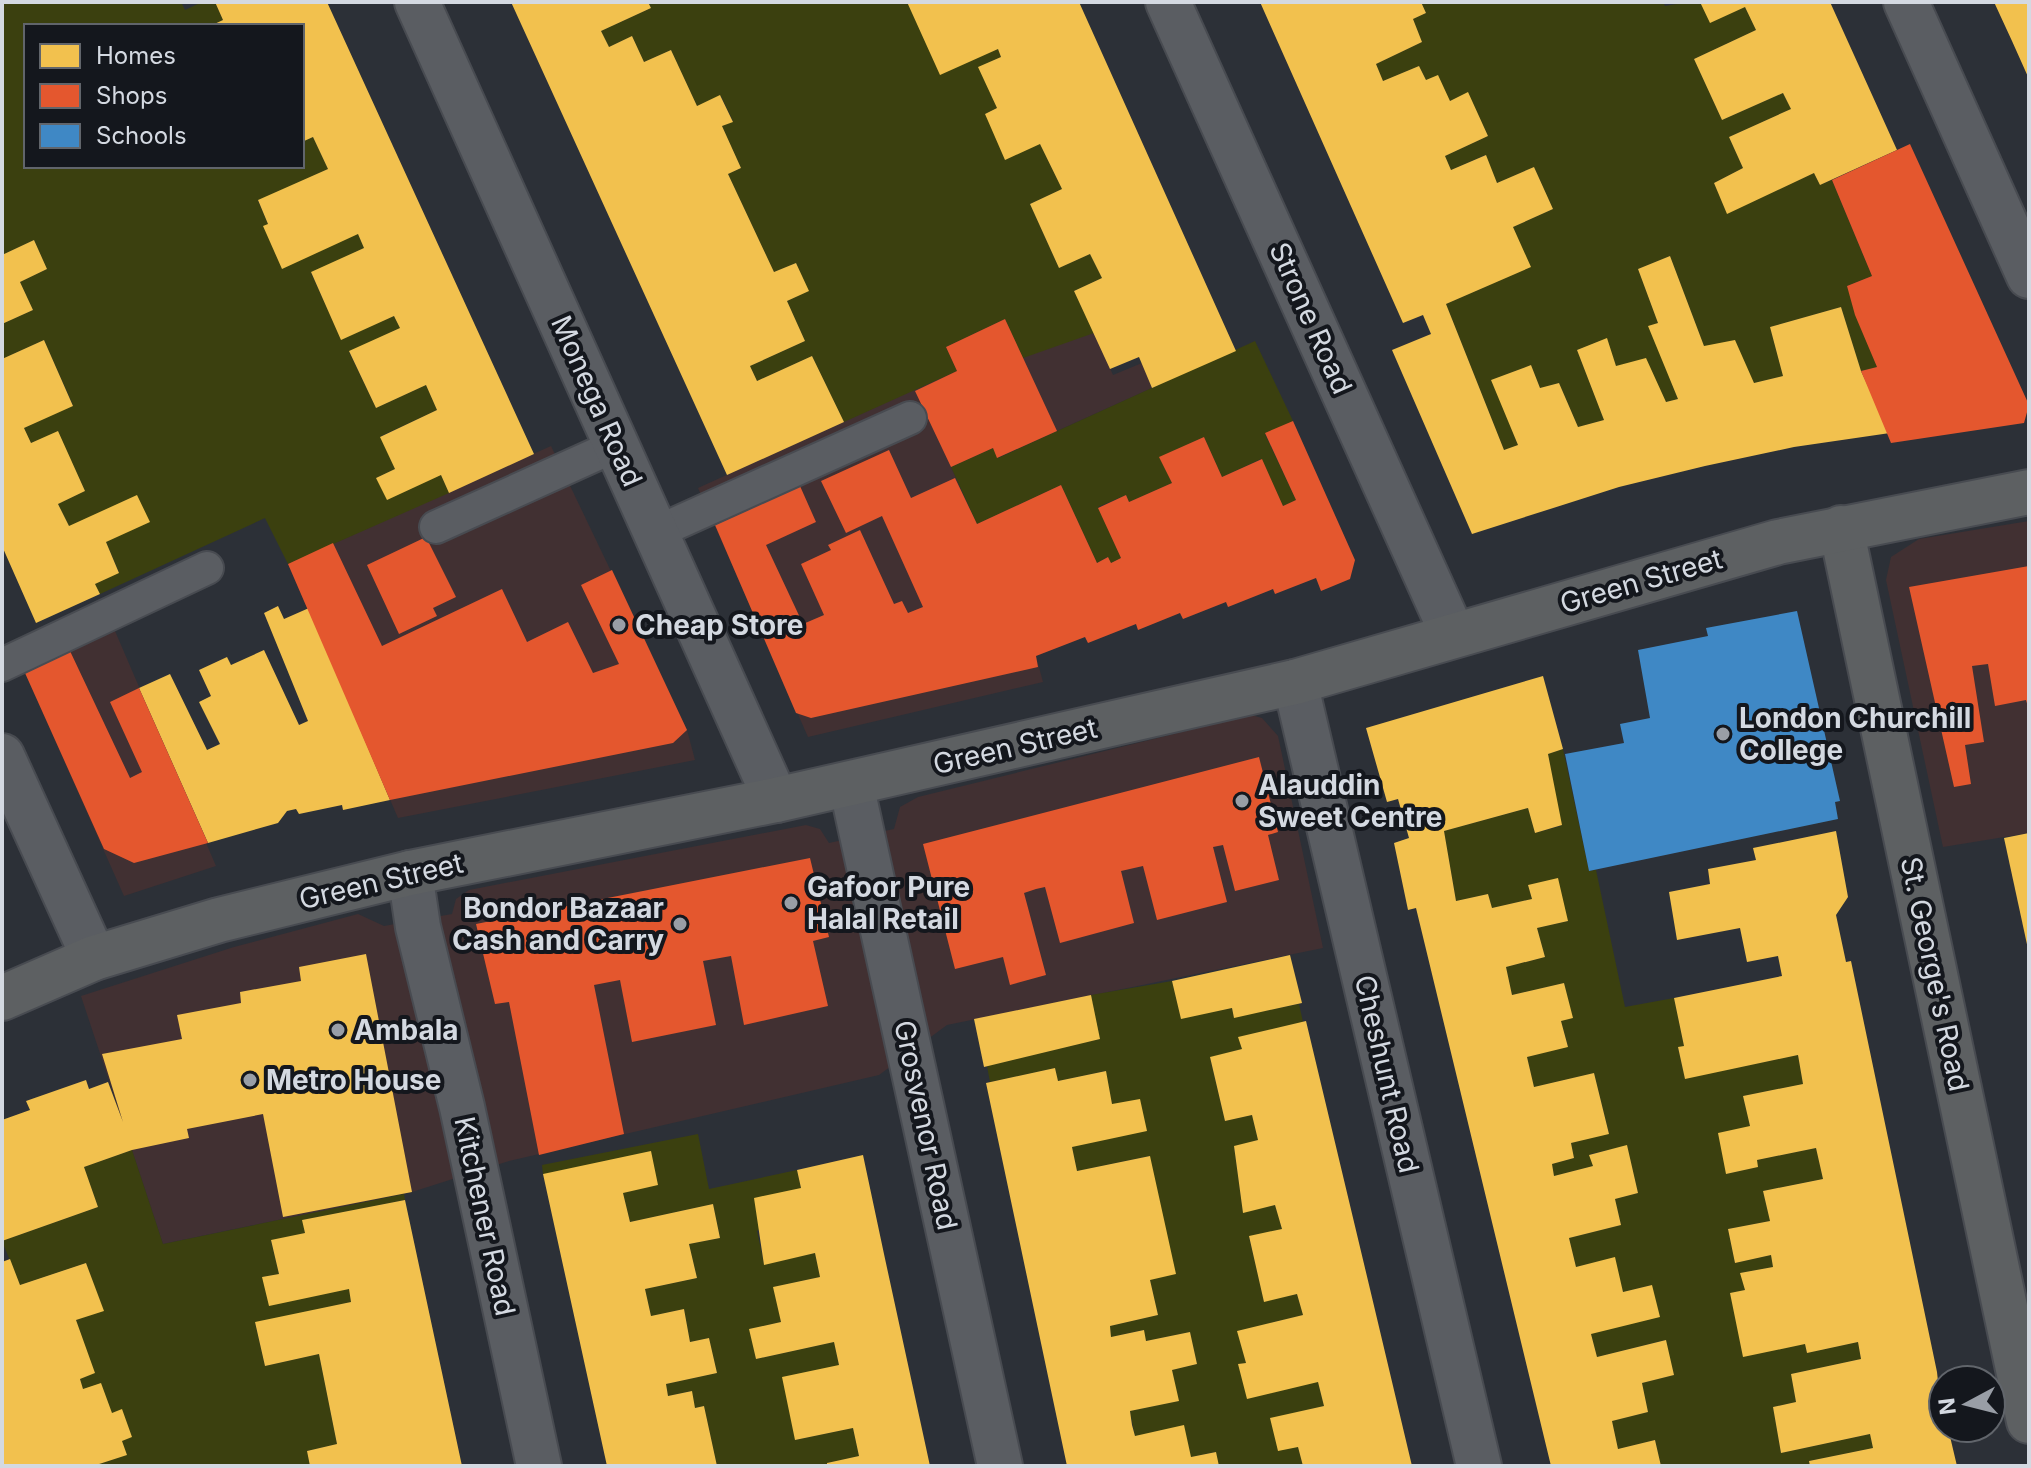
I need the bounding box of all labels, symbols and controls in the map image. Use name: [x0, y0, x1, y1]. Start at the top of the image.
legend: [24, 24, 304, 168]
text: Homes: [96, 41, 176, 70]
text: Shops: [96, 81, 167, 110]
text: Schools: [96, 121, 187, 150]
street label: Strone Road: [1262, 237, 1360, 399]
street label: Monega Road: [544, 310, 650, 492]
street label: Green Street: [1556, 542, 1726, 620]
place label: Cheap Store: [635, 608, 804, 642]
marker: Cheap Store: [610, 616, 628, 634]
place label: London Churchill College: [1739, 701, 1971, 767]
street label: Green Street: [930, 711, 1100, 781]
marker: London Churchill College: [1714, 725, 1732, 743]
place label: Alauddin Sweet Centre: [1258, 768, 1442, 834]
marker: Alauddin Sweet Centre: [1233, 792, 1251, 810]
street label: Green Street: [296, 846, 466, 916]
street label: St. George's Road: [1894, 854, 1976, 1094]
place label: Gafoor Pure Halal Retail: [807, 870, 970, 936]
place label: Bondor Bazaar Cash and Carry: [452, 891, 664, 957]
marker: Gafoor Pure Halal Retail: [782, 894, 800, 912]
marker: Bondor Bazaar Cash and Carry: [671, 915, 689, 933]
street label: Cheshunt Road: [1348, 972, 1426, 1176]
place label: Ambala: [354, 1013, 458, 1047]
street label: Grosvenor Road: [887, 1017, 965, 1233]
marker: Ambala: [329, 1021, 347, 1039]
place label: Metro House: [266, 1063, 441, 1097]
marker: Metro House: [241, 1071, 259, 1089]
street label: Kitchener Road: [447, 1113, 523, 1319]
north arrow: [1927, 1364, 2007, 1444]
text: N: [1933, 1397, 1961, 1416]

